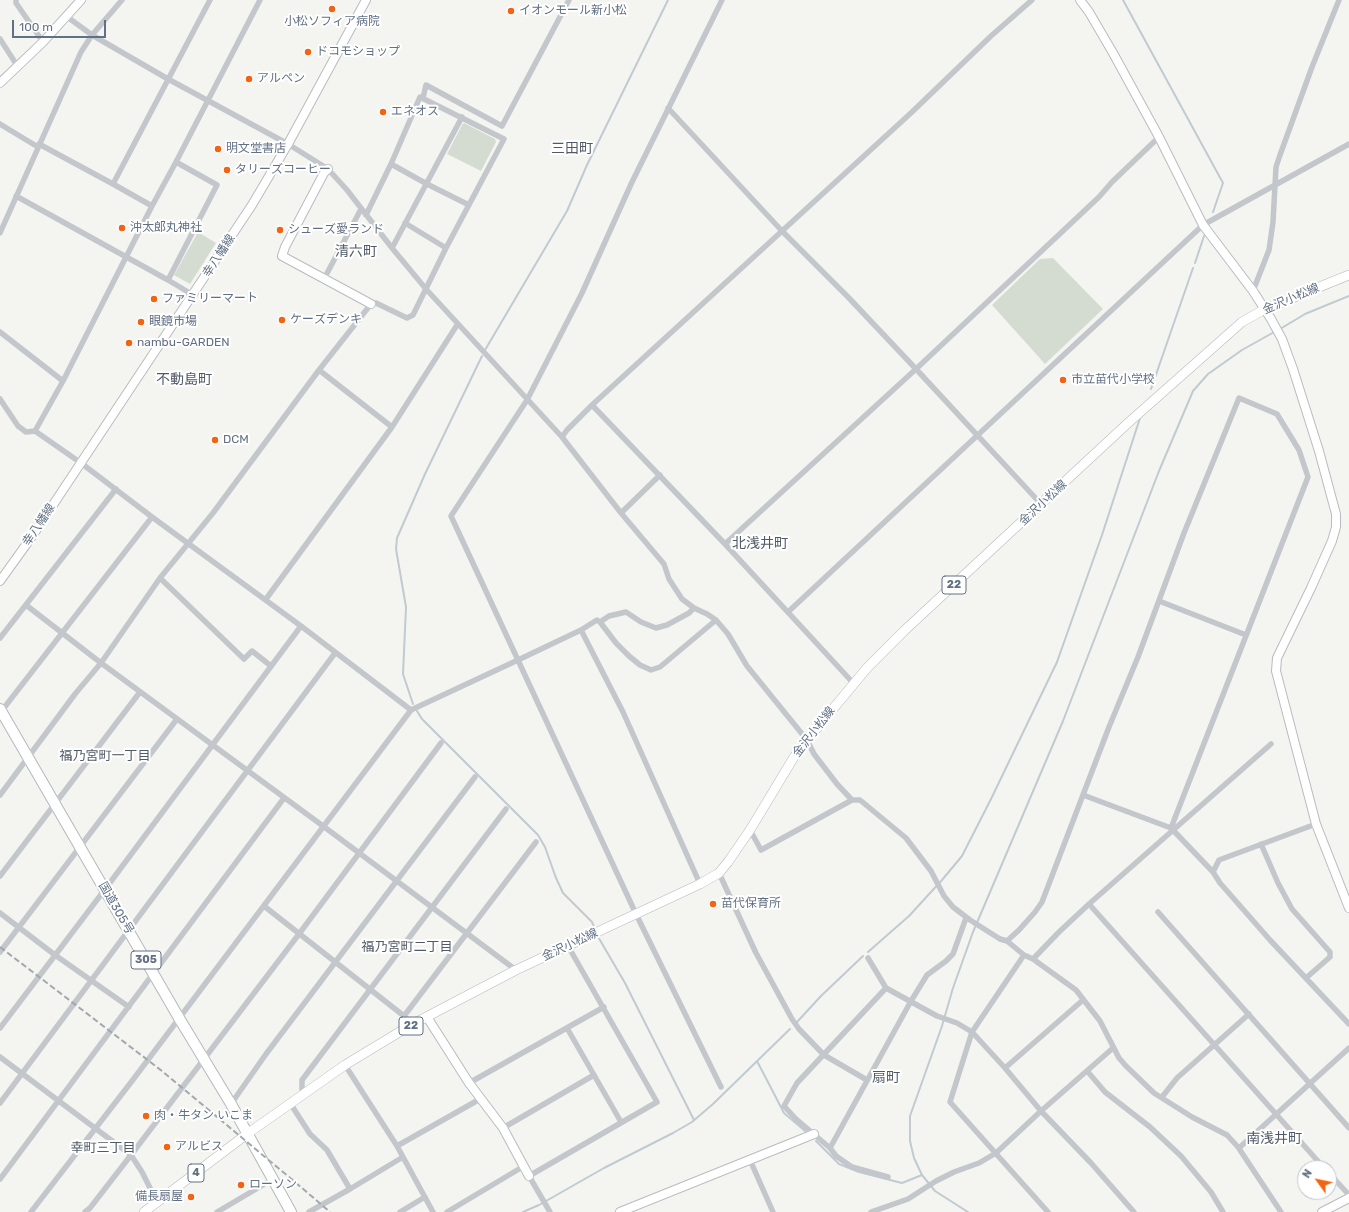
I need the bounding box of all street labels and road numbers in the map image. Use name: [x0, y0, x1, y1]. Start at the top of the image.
street label: 幸八幡線: [200, 232, 238, 280]
street label: 金沢小松線: [1261, 281, 1321, 317]
street label: 金沢小松線: [1016, 477, 1070, 529]
street label: 幸八幡線: [20, 501, 58, 549]
road number: 22: [942, 576, 966, 594]
street label: 金沢小松線: [790, 704, 838, 760]
street label: 国道305号: [95, 879, 137, 937]
street label: 金沢小松線: [540, 926, 600, 964]
road number: 305: [131, 951, 161, 969]
road number: 22: [399, 1017, 423, 1035]
road number: 4: [188, 1164, 204, 1182]

